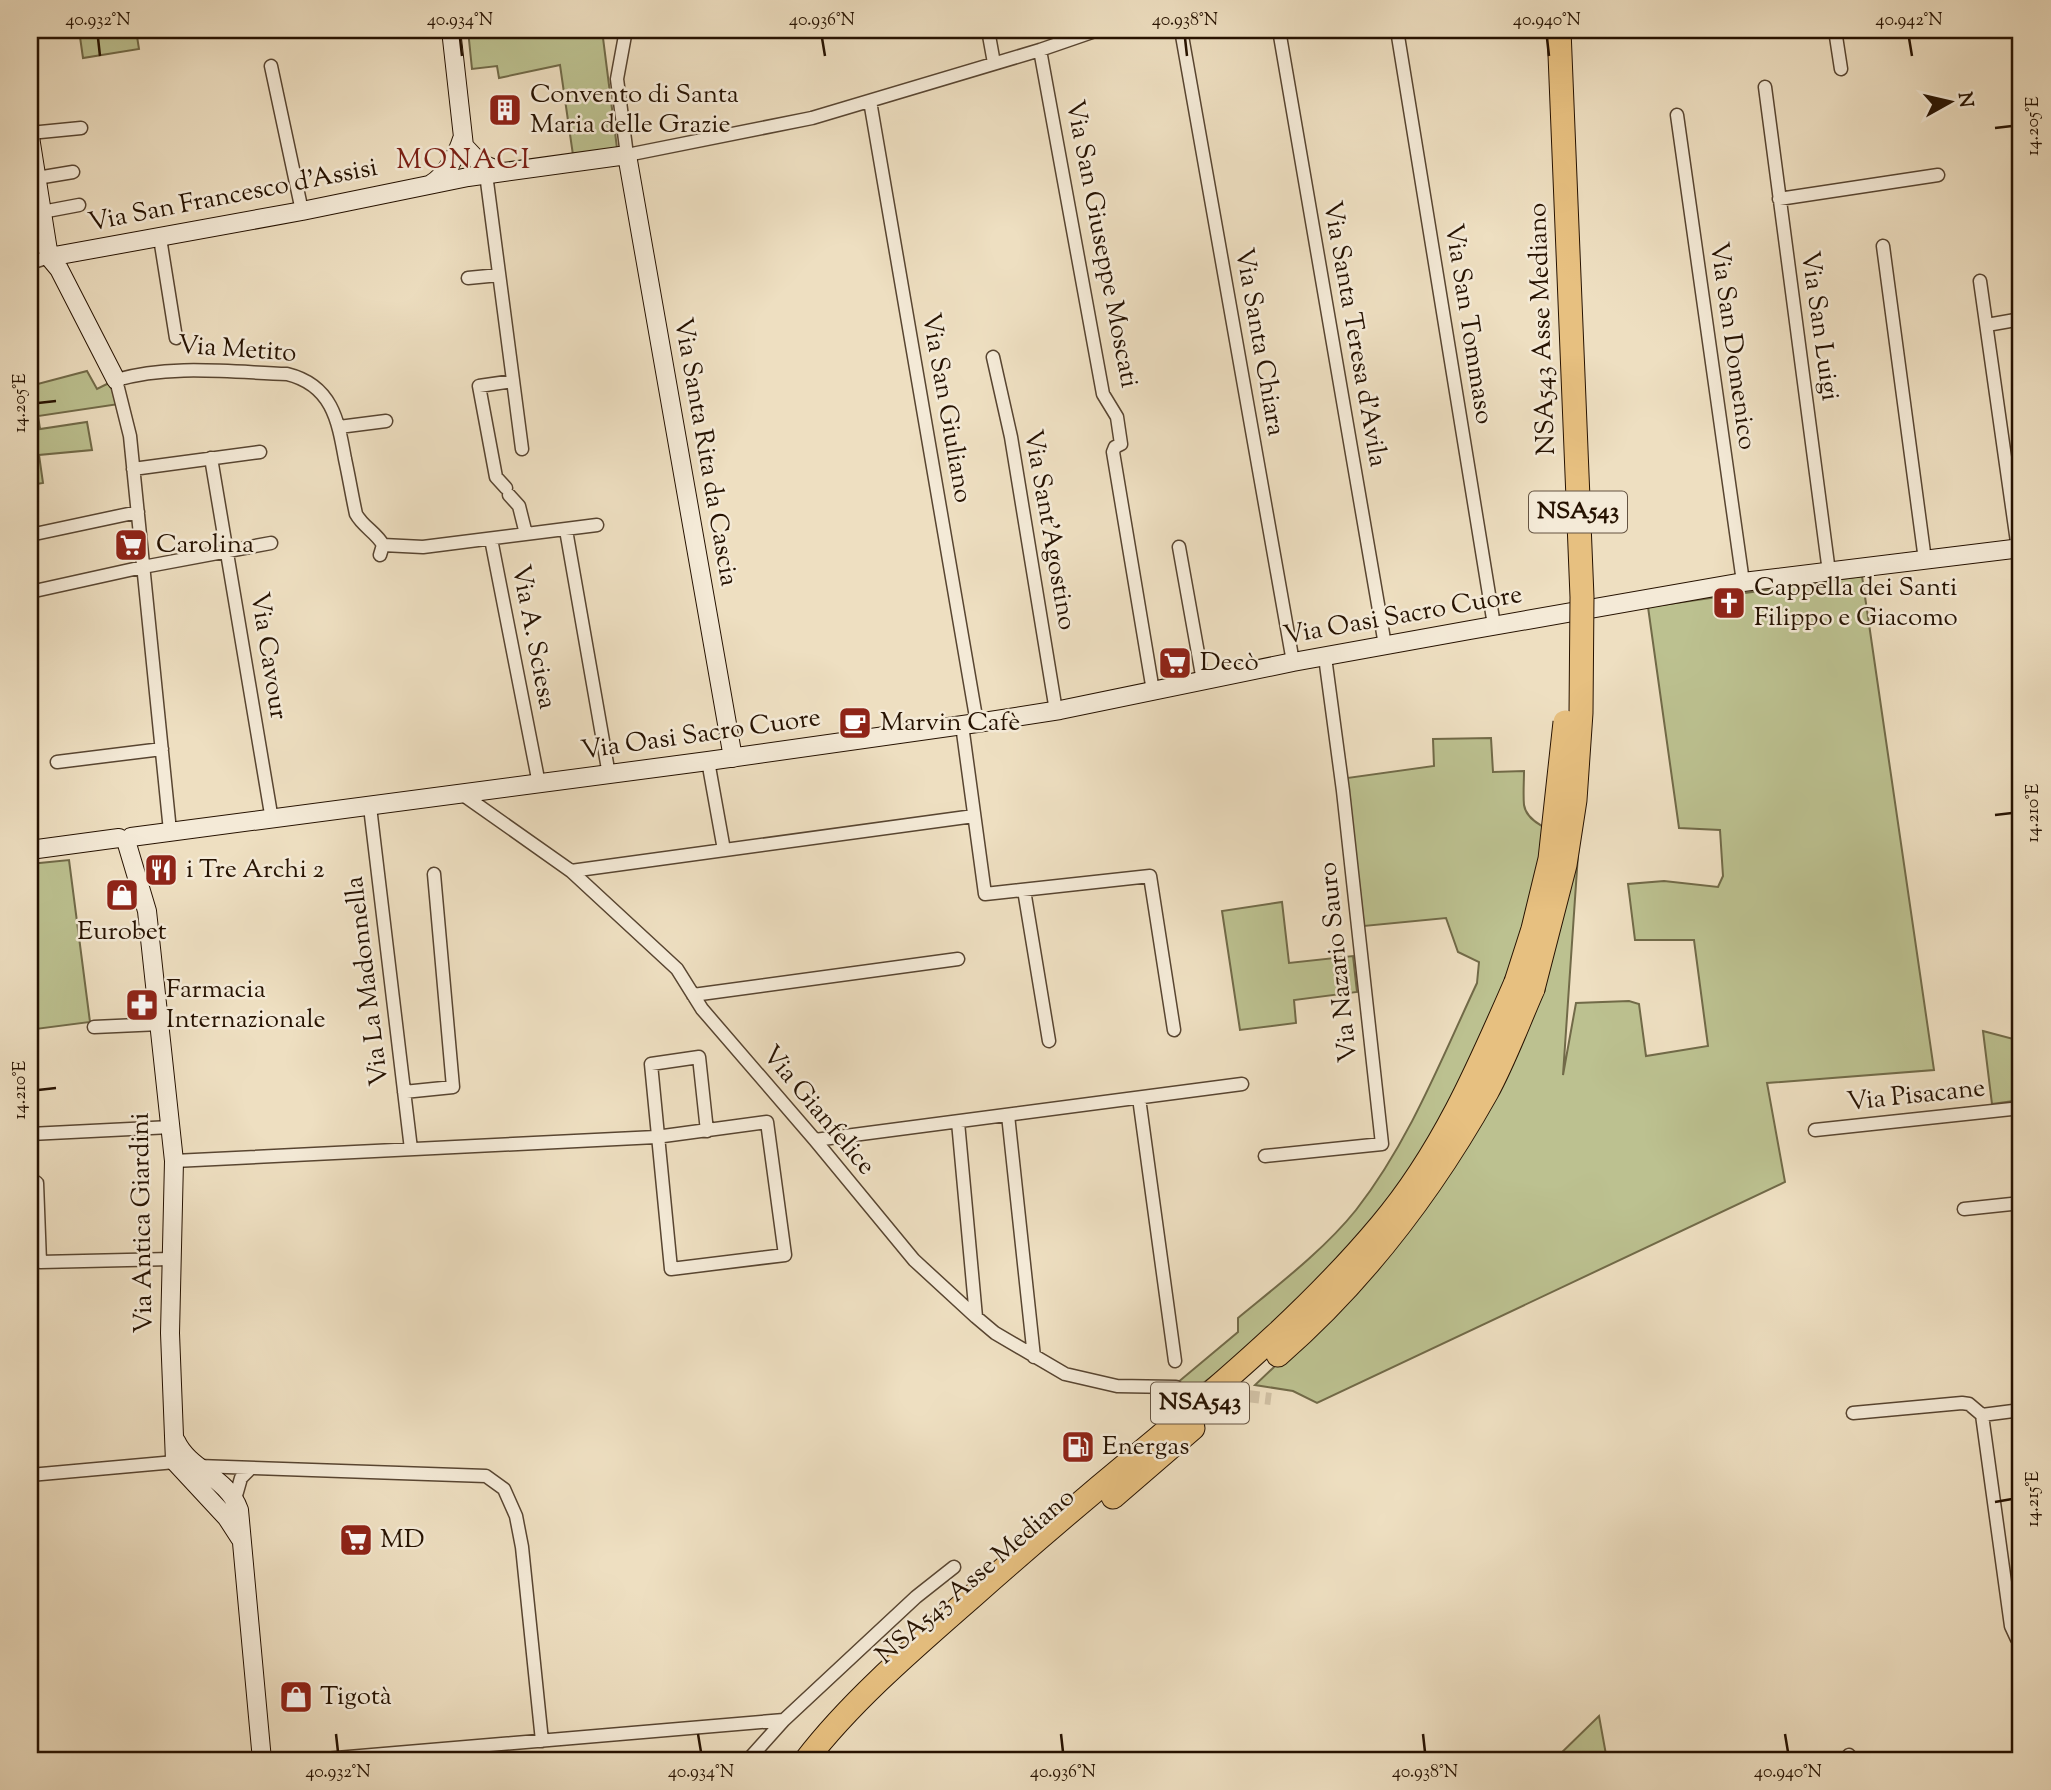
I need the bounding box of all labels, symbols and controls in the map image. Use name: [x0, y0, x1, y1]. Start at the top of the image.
text: 40.932°N: [65, 8, 131, 34]
text: 40.934°N: [427, 8, 493, 34]
text: 40.936°N: [789, 8, 855, 34]
text: 40.938°N: [1152, 8, 1218, 34]
text: 40.940°N: [1513, 8, 1581, 34]
text: 40.942°N: [1875, 8, 1943, 34]
north arrow: [1914, 66, 1984, 136]
place label: Convento di Santa Maria delle Grazie: [530, 77, 739, 144]
building icon: Convento di Santa Maria delle Grazie: [486, 91, 524, 129]
text: N: [1950, 91, 1979, 109]
text: 14.205°E: [2021, 96, 2047, 156]
street label: Via San Giuseppe Moscati: [1055, 97, 1147, 391]
district label: MONACI: [396, 141, 532, 181]
street label: Via San Francesco d'Assisi: [85, 150, 381, 242]
street label: Via Santa Teresa d'Avila: [1312, 198, 1396, 470]
street label: NSA543 Asse Mediano: [1520, 202, 1566, 456]
street label: Via San Tommaso: [1434, 221, 1502, 427]
street label: Via San Domenico: [1699, 240, 1765, 452]
street label: Via Santa Chiara: [1224, 245, 1294, 439]
street label: Via San Luigi: [1790, 249, 1848, 403]
street label: Via San Giuliano: [911, 310, 981, 506]
street label: Via Santa Rita da Cascia: [663, 315, 747, 589]
street label: Via Metito: [176, 327, 298, 373]
text: 14.205°E: [8, 373, 34, 433]
street label: Via Sant'Agostino: [1013, 427, 1085, 633]
road number: NSA543: [1529, 491, 1627, 532]
supermarket icon: Carolina: [112, 526, 150, 564]
place label: Carolina: [156, 527, 254, 564]
street label: Via A. Sciesa: [501, 562, 565, 712]
place label: Cappella dei Santi Filippo e Giacomo: [1754, 570, 1958, 637]
street label: Via Oasi Sacro Cuore: [1281, 577, 1525, 655]
church icon: Cappella dei Santi Filippo e Giacomo: [1710, 584, 1748, 622]
street label: Via Cavour: [240, 590, 296, 723]
supermarket icon: Decò: [1156, 644, 1194, 682]
place label: Decò: [1200, 645, 1259, 682]
street label: Via Oasi Sacro Cuore: [579, 700, 823, 770]
cafe icon: Marvin Cafè: [836, 704, 874, 742]
place label: Marvin Cafè: [880, 705, 1020, 742]
text: 14.210°E: [2021, 783, 2047, 842]
restaurant icon: i Tre Archi 2: [142, 851, 180, 889]
place label: i Tre Archi 2: [186, 852, 325, 889]
street label: Via Nazario Sauro: [1310, 860, 1368, 1064]
street label: Via La Madonnella: [337, 874, 399, 1088]
shop icon: Eurobet: [103, 876, 141, 914]
place label: Eurobet: [77, 914, 167, 951]
place label: Farmacia Internazionale: [166, 972, 326, 1039]
pharmacy icon: Farmacia Internazionale: [123, 986, 161, 1024]
street label: Via Gianfelice: [753, 1038, 883, 1184]
text: 14.210°E: [8, 1060, 34, 1119]
street label: Via Pisacane: [1845, 1070, 1987, 1122]
street label: Via Antica Giardini: [123, 1112, 163, 1334]
road number: NSA543: [1151, 1382, 1249, 1423]
fuel station icon: Energas: [1059, 1428, 1097, 1466]
place label: Energas: [1102, 1429, 1190, 1466]
text: 14.215°E: [2021, 1471, 2047, 1527]
street label: NSA543 Asse Mediano: [868, 1480, 1084, 1674]
supermarket icon: MD: [337, 1521, 375, 1559]
place label: MD: [380, 1522, 425, 1559]
shop icon: Tigotà: [277, 1678, 315, 1716]
place label: Tigotà: [320, 1679, 392, 1716]
text: 40.932°N: [305, 1760, 371, 1786]
text: 40.934°N: [668, 1760, 734, 1786]
text: 40.936°N: [1030, 1760, 1096, 1786]
text: 40.938°N: [1392, 1760, 1458, 1786]
text: 40.940°N: [1754, 1760, 1822, 1786]

